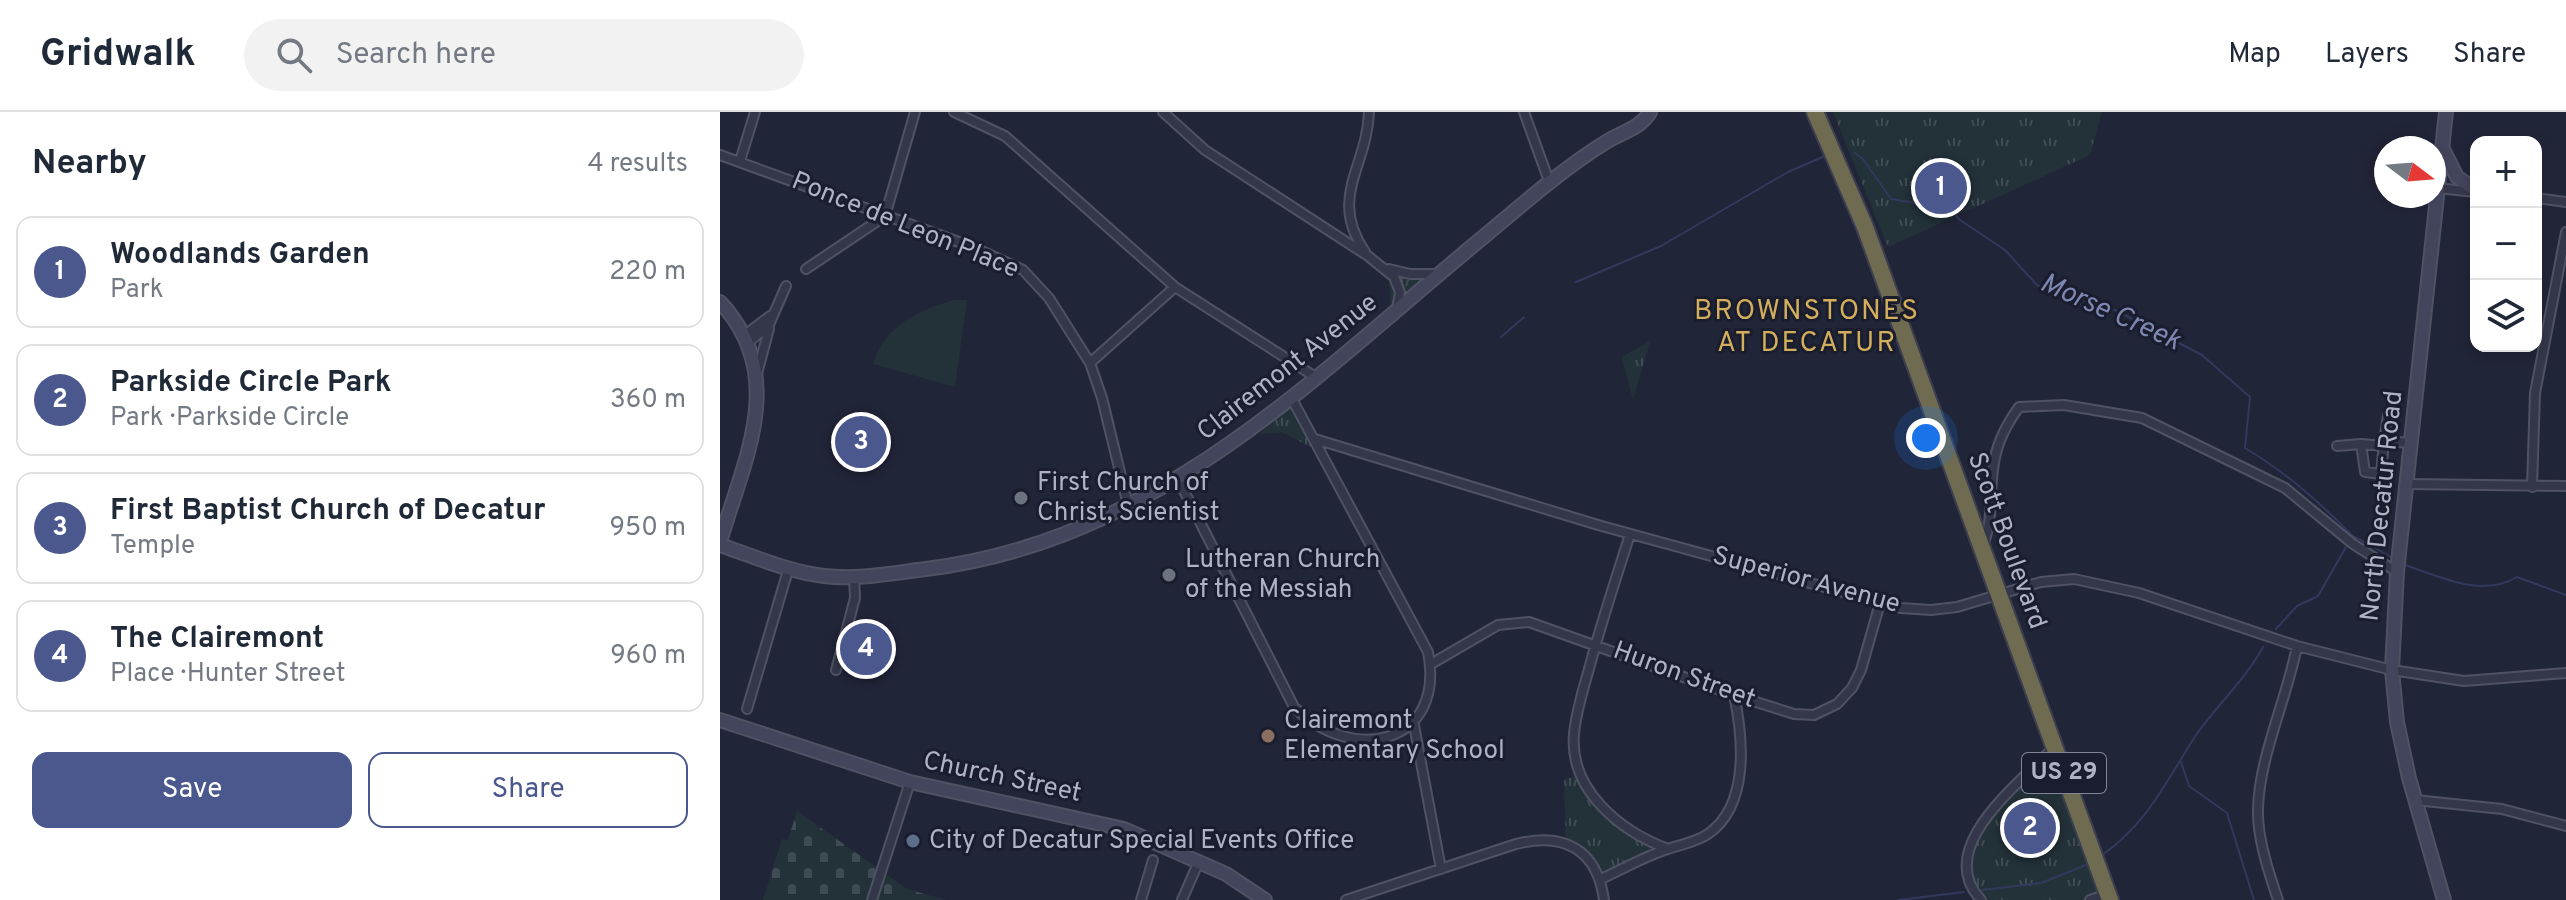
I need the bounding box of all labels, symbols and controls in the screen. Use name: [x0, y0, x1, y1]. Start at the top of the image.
search box: [244, 19, 804, 91]
text: Gridwalk: [40, 31, 196, 80]
icon: search: [272, 33, 316, 77]
text: Search here: [336, 37, 496, 74]
text: Map: [2228, 37, 2281, 73]
text: Layers: [2325, 37, 2409, 73]
text: Share: [2453, 37, 2526, 73]
north arrow: [2374, 136, 2446, 208]
map controls: [2470, 136, 2542, 352]
button: +: [2470, 136, 2542, 208]
text: Nearby: [32, 143, 147, 186]
text: 4 results: [587, 148, 688, 181]
pin: 1: [1915, 158, 1967, 218]
street label: Ponce de Leon Place: [786, 165, 1024, 287]
button: −: [2470, 208, 2542, 280]
text: Woodlands Garden: [110, 237, 370, 274]
text: 1: [55, 256, 65, 289]
text: 220 m: [609, 256, 686, 289]
water label: Morse Creek: [2034, 266, 2187, 360]
text: Park: [110, 274, 164, 307]
button: layers: [2470, 280, 2542, 352]
street label: Clairemont Avenue: [1191, 287, 1385, 449]
district label: BROWNSTONES AT DECATUR: [1694, 294, 1920, 362]
text: Parkside Circle Park: [110, 365, 392, 402]
text: 2: [52, 384, 68, 417]
text: 360 m: [610, 384, 686, 417]
street label: North Decatur Road: [2354, 389, 2412, 623]
text: Park · Parkside Circle: [110, 402, 349, 435]
pin: 3: [835, 412, 887, 472]
your location: [1906, 418, 1946, 458]
street label: Scott Boulevard: [1959, 448, 2053, 634]
place label: First Church of Christ, Scientist: [1037, 467, 1219, 530]
marker: First Church of Christ, Scientist: [1012, 489, 1030, 507]
text: First Baptist Church of Decatur: [110, 493, 546, 530]
text: 3: [52, 512, 68, 545]
text: 950 m: [610, 512, 686, 545]
text: Temple: [110, 530, 195, 563]
street label: Superior Avenue: [1709, 540, 1903, 622]
place label: Lutheran Church of the Messiah: [1185, 544, 1381, 607]
marker: Lutheran Church of the Messiah: [1160, 566, 1178, 584]
pin: 4: [840, 619, 892, 679]
text: The Clairemont: [110, 621, 324, 658]
street label: Huron Street: [1608, 635, 1760, 717]
text: 4: [52, 640, 68, 673]
text: 960 m: [610, 640, 686, 673]
text: Place · Hunter Street: [110, 658, 346, 691]
place label: Clairemont Elementary School: [1284, 705, 1505, 768]
marker: Clairemont Elementary School: [1259, 727, 1277, 745]
street label: Church Street: [920, 745, 1084, 811]
button: Save: [32, 752, 352, 828]
button: Share: [368, 752, 688, 828]
road number: US 29: [2022, 753, 2106, 793]
pin: 2: [2004, 798, 2056, 858]
place label: City of Decatur Special Events Office: [929, 825, 1354, 858]
marker: City of Decatur Special Events Office: [904, 832, 922, 850]

